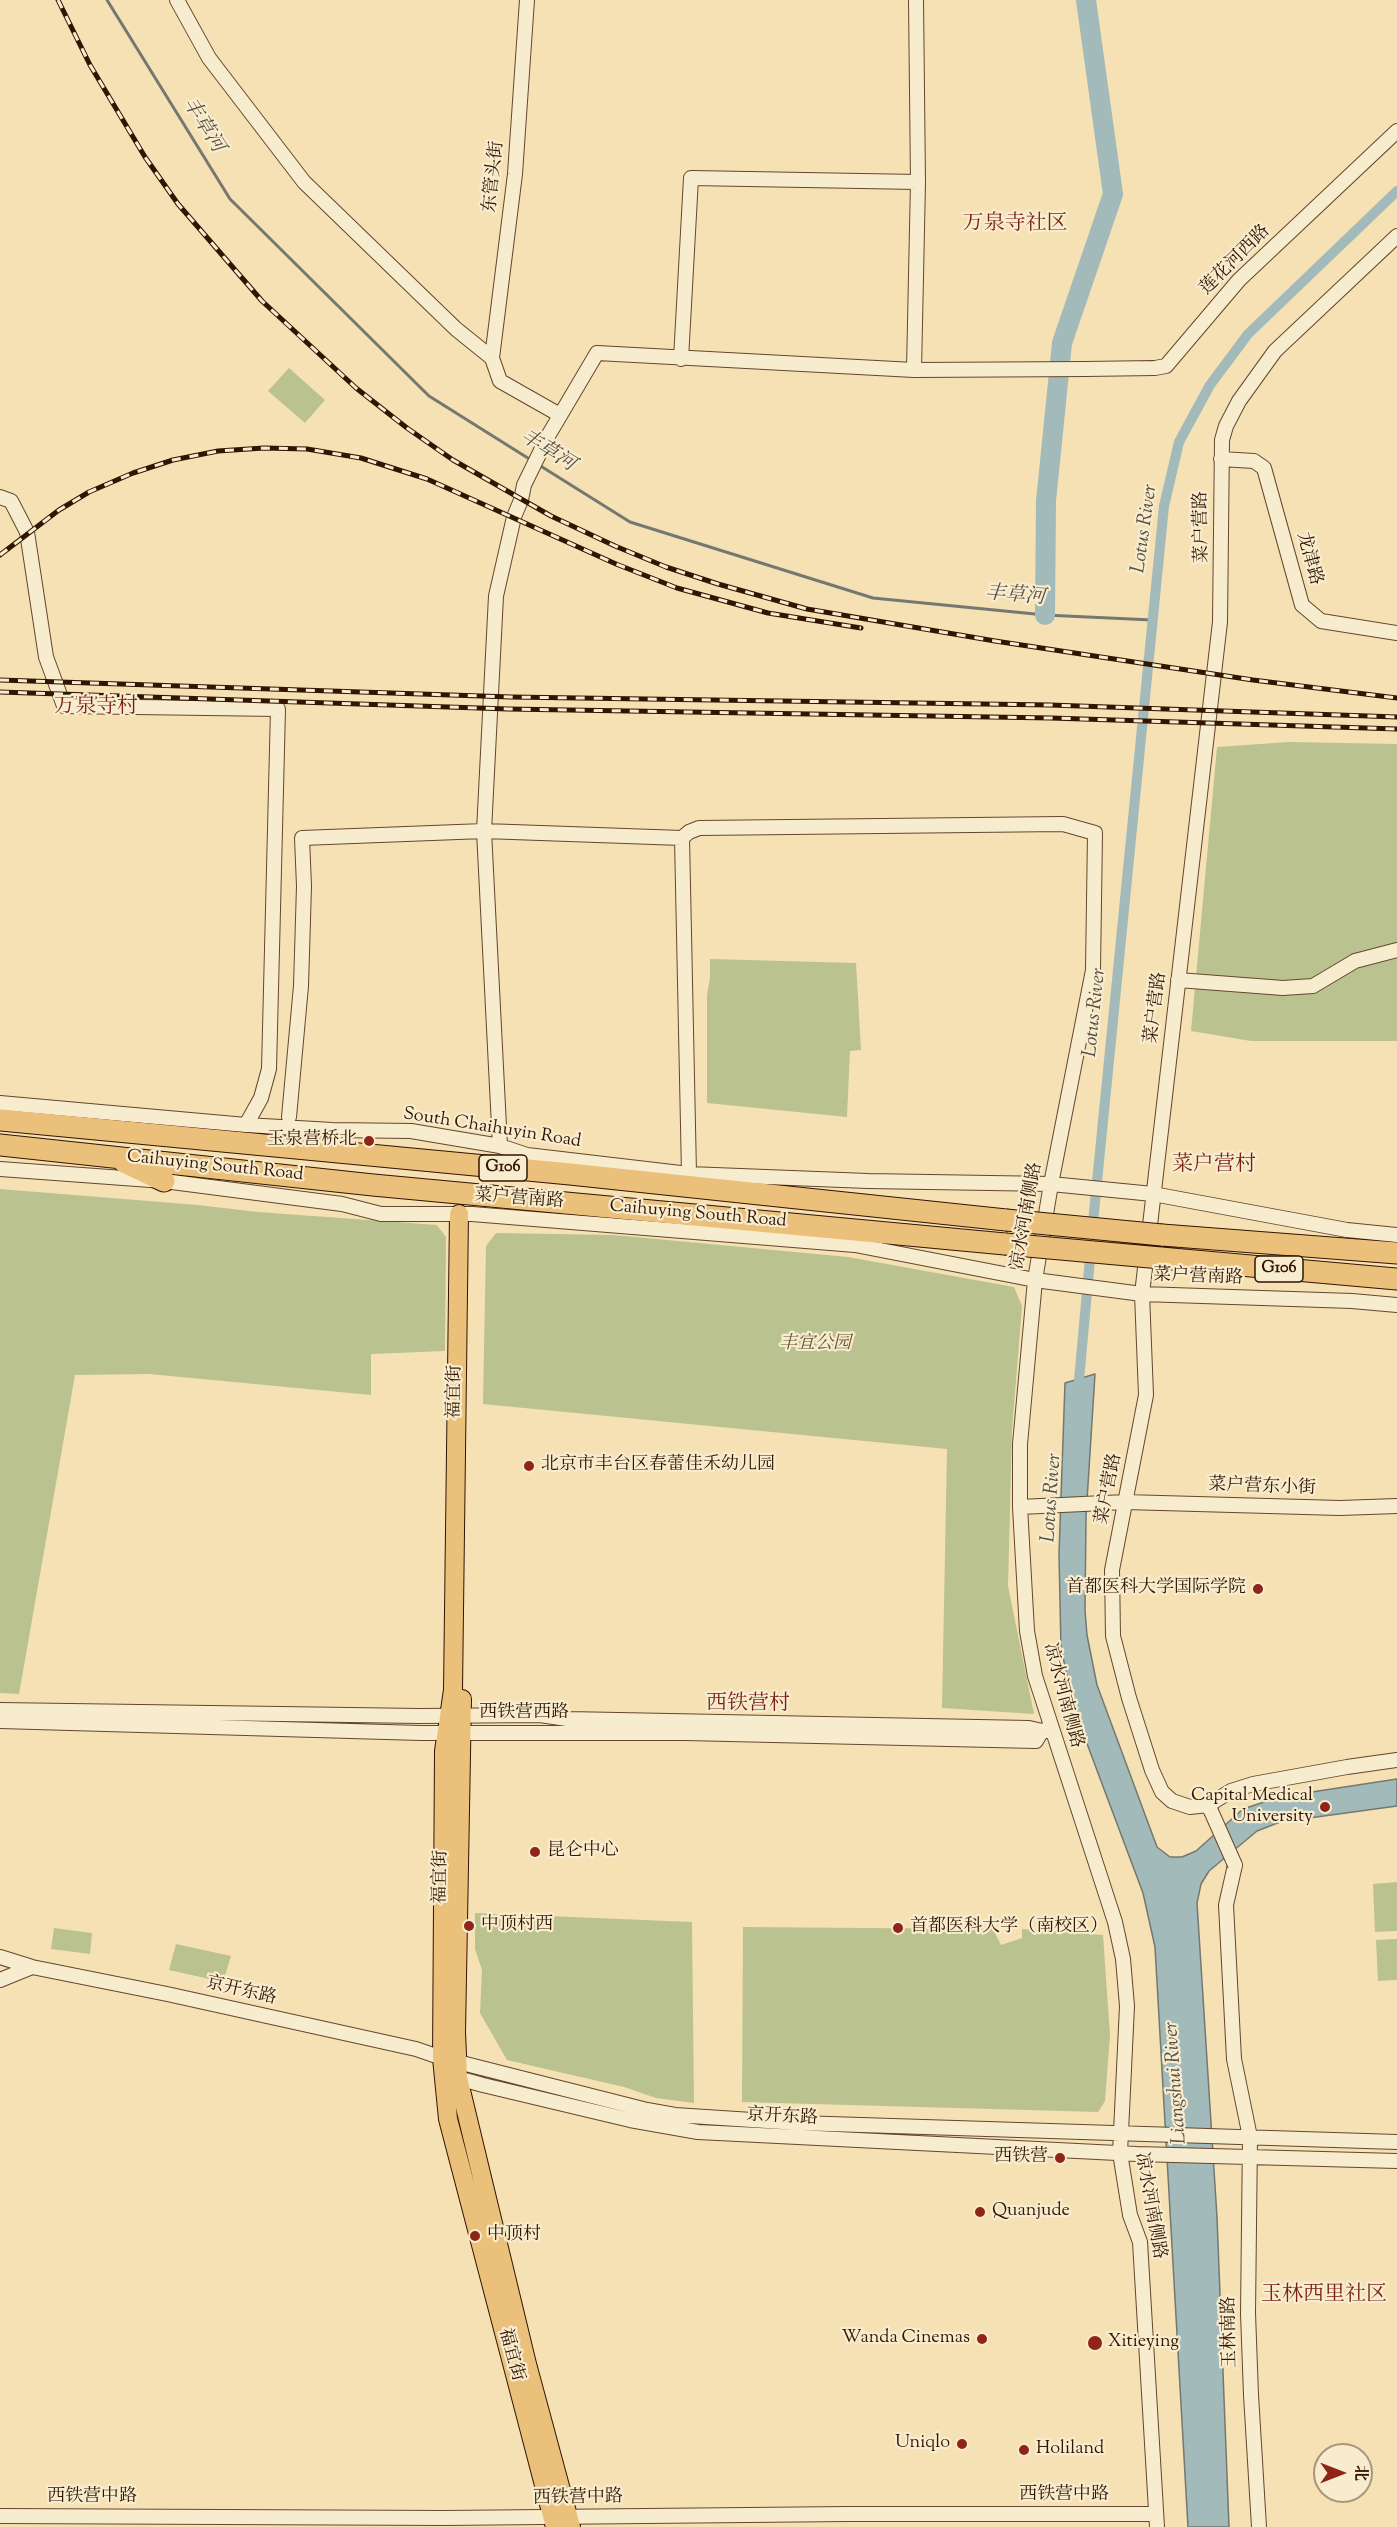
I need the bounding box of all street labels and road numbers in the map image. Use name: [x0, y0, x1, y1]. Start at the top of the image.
street label: 东管头街: [480, 140, 510, 214]
street label: 莲花河西路: [1197, 222, 1275, 300]
street label: 菜户营路: [1192, 491, 1214, 563]
street label: 龙津路: [1291, 530, 1325, 588]
street label: 菜户营路: [1142, 971, 1172, 1045]
street label: South Chaihuyin Road: [402, 1104, 582, 1154]
street label: Caihuying South Road: [126, 1147, 304, 1187]
road number: G106: [479, 1155, 527, 1181]
street label: 凉水河南侧路: [1008, 1161, 1048, 1271]
street label: 菜户营南路: [473, 1186, 565, 1214]
street label: Caihuying South Road: [609, 1197, 787, 1233]
road number: G106: [1255, 1256, 1303, 1282]
street label: 菜户营南路: [1153, 1266, 1243, 1290]
street label: 福宜街: [445, 1365, 467, 1419]
street label: 菜户营路: [1093, 1452, 1127, 1526]
street label: 菜户营东小街: [1208, 1475, 1316, 1501]
street label: 凉水河南侧路: [1038, 1641, 1086, 1751]
street label: 西铁营西路: [479, 1703, 569, 1725]
street label: 福宜街: [431, 1850, 453, 1904]
street label: 京开东路: [203, 1973, 279, 2011]
street label: 京开东路: [745, 2105, 819, 2131]
street label: 凉水河南侧路: [1129, 2151, 1169, 2261]
street label: 玉林南路: [1220, 2296, 1242, 2368]
street label: 福宜街: [493, 2326, 527, 2384]
street label: 西铁营中路: [1019, 2485, 1109, 2507]
street label: 西铁营中路: [47, 2487, 137, 2509]
street label: 西铁营中路: [533, 2487, 623, 2511]

